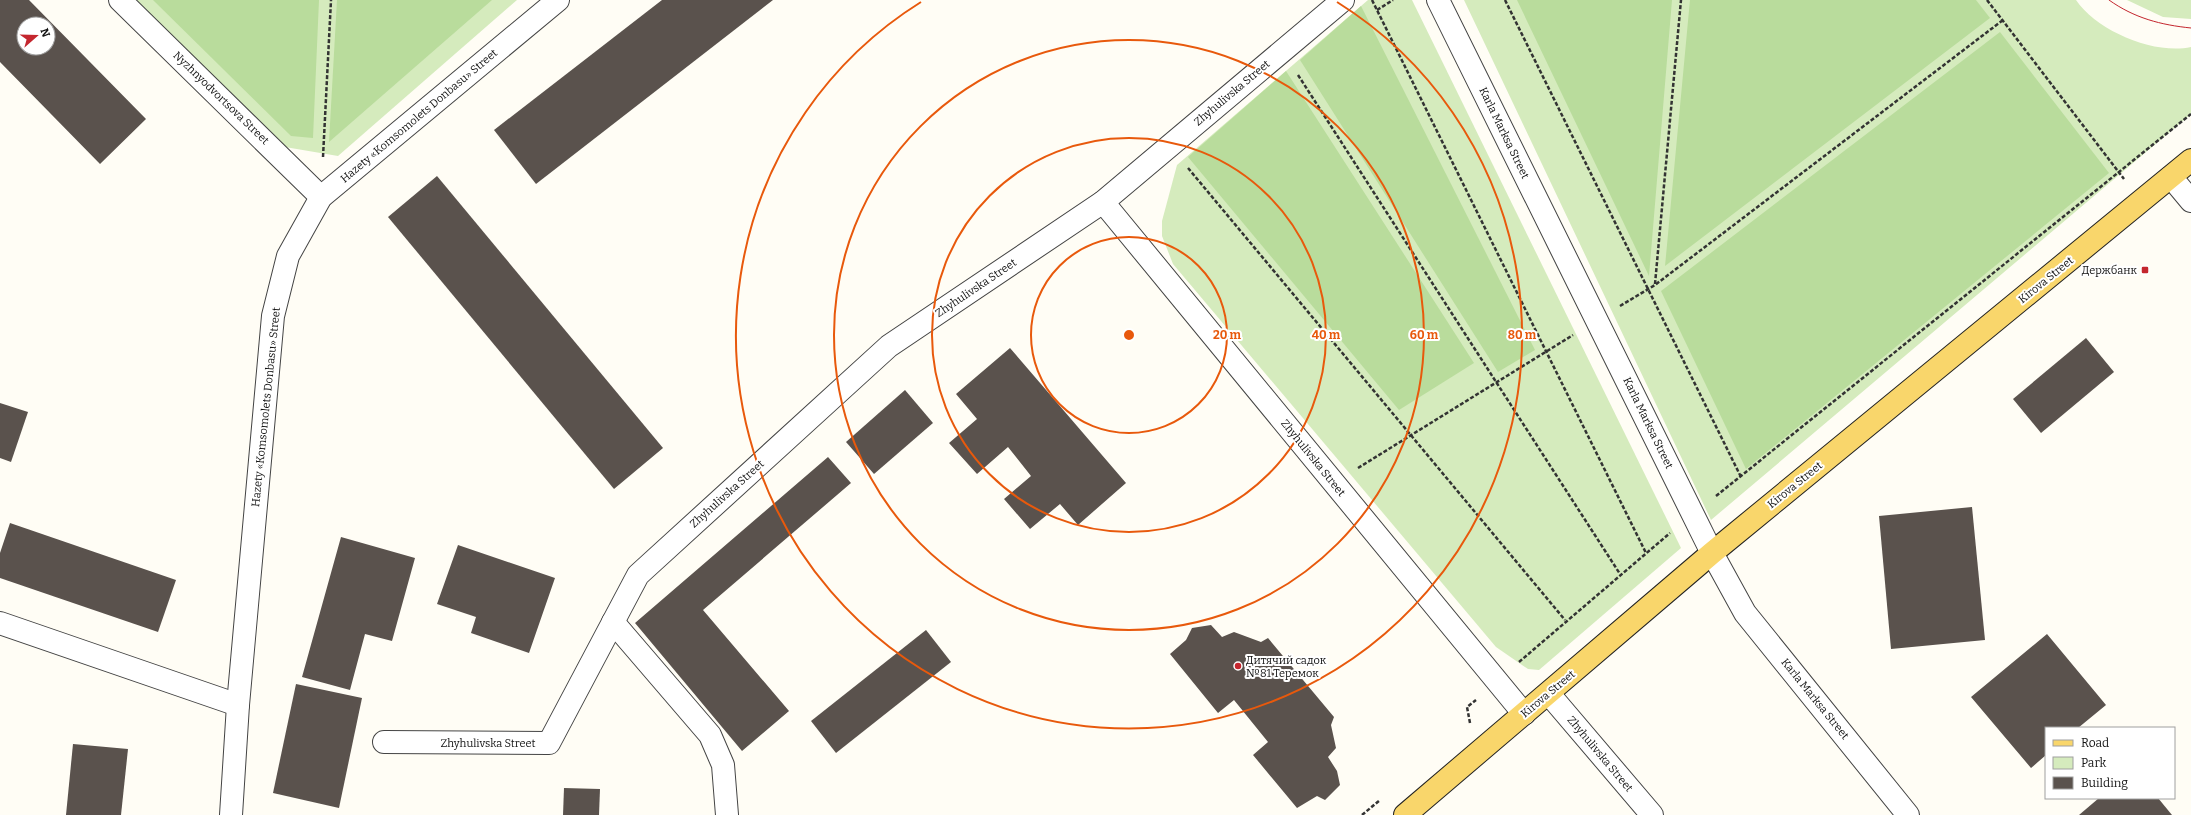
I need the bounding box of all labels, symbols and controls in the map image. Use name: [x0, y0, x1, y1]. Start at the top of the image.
north arrow: [16, 16, 56, 56]
text: N: [37, 27, 53, 39]
street label: Hazety «Komsomolets Donbasu» Street: [338, 47, 500, 185]
street label: Nyzhnyodvortsova Street: [170, 49, 272, 147]
street label: Zhyhulivska Street: [1191, 58, 1273, 128]
street label: Karla Marksa Street: [1476, 85, 1532, 181]
street label: Kirova Street: [2016, 254, 2076, 306]
street label: Zhyhulivska Street: [933, 256, 1019, 320]
place label: Держбанк: [2082, 264, 2138, 277]
marker: Держбанк: [2140, 265, 2150, 275]
street label: Hazety «Komsomolets Donbasu» Street: [249, 307, 283, 507]
centre of rings: [1122, 328, 1136, 342]
text: 20 m: [1213, 328, 1242, 342]
text: 40 m: [1312, 328, 1341, 342]
text: 60 m: [1410, 328, 1439, 342]
text: 80 m: [1508, 328, 1537, 342]
street label: Karla Marksa Street: [1620, 375, 1676, 471]
street label: Zhyhulivska Street: [1278, 417, 1348, 499]
street label: Zhyhulivska Street: [687, 457, 767, 531]
street label: Kirova Street: [1765, 459, 1825, 511]
place label: Дитячий садок №81 Теремок: [1246, 654, 1327, 680]
street label: Karla Marksa Street: [1778, 656, 1852, 742]
marker: Дитячий садок №81 Теремок: [1233, 661, 1243, 671]
street label: Kirova Street: [1518, 668, 1578, 720]
street label: Zhyhulivska Street: [1565, 713, 1635, 795]
legend: [2045, 727, 2175, 799]
text: Road: [2081, 736, 2109, 750]
street label: Zhyhulivska Street: [441, 737, 535, 750]
text: Park: [2081, 756, 2107, 770]
text: Building: [2081, 776, 2128, 790]

